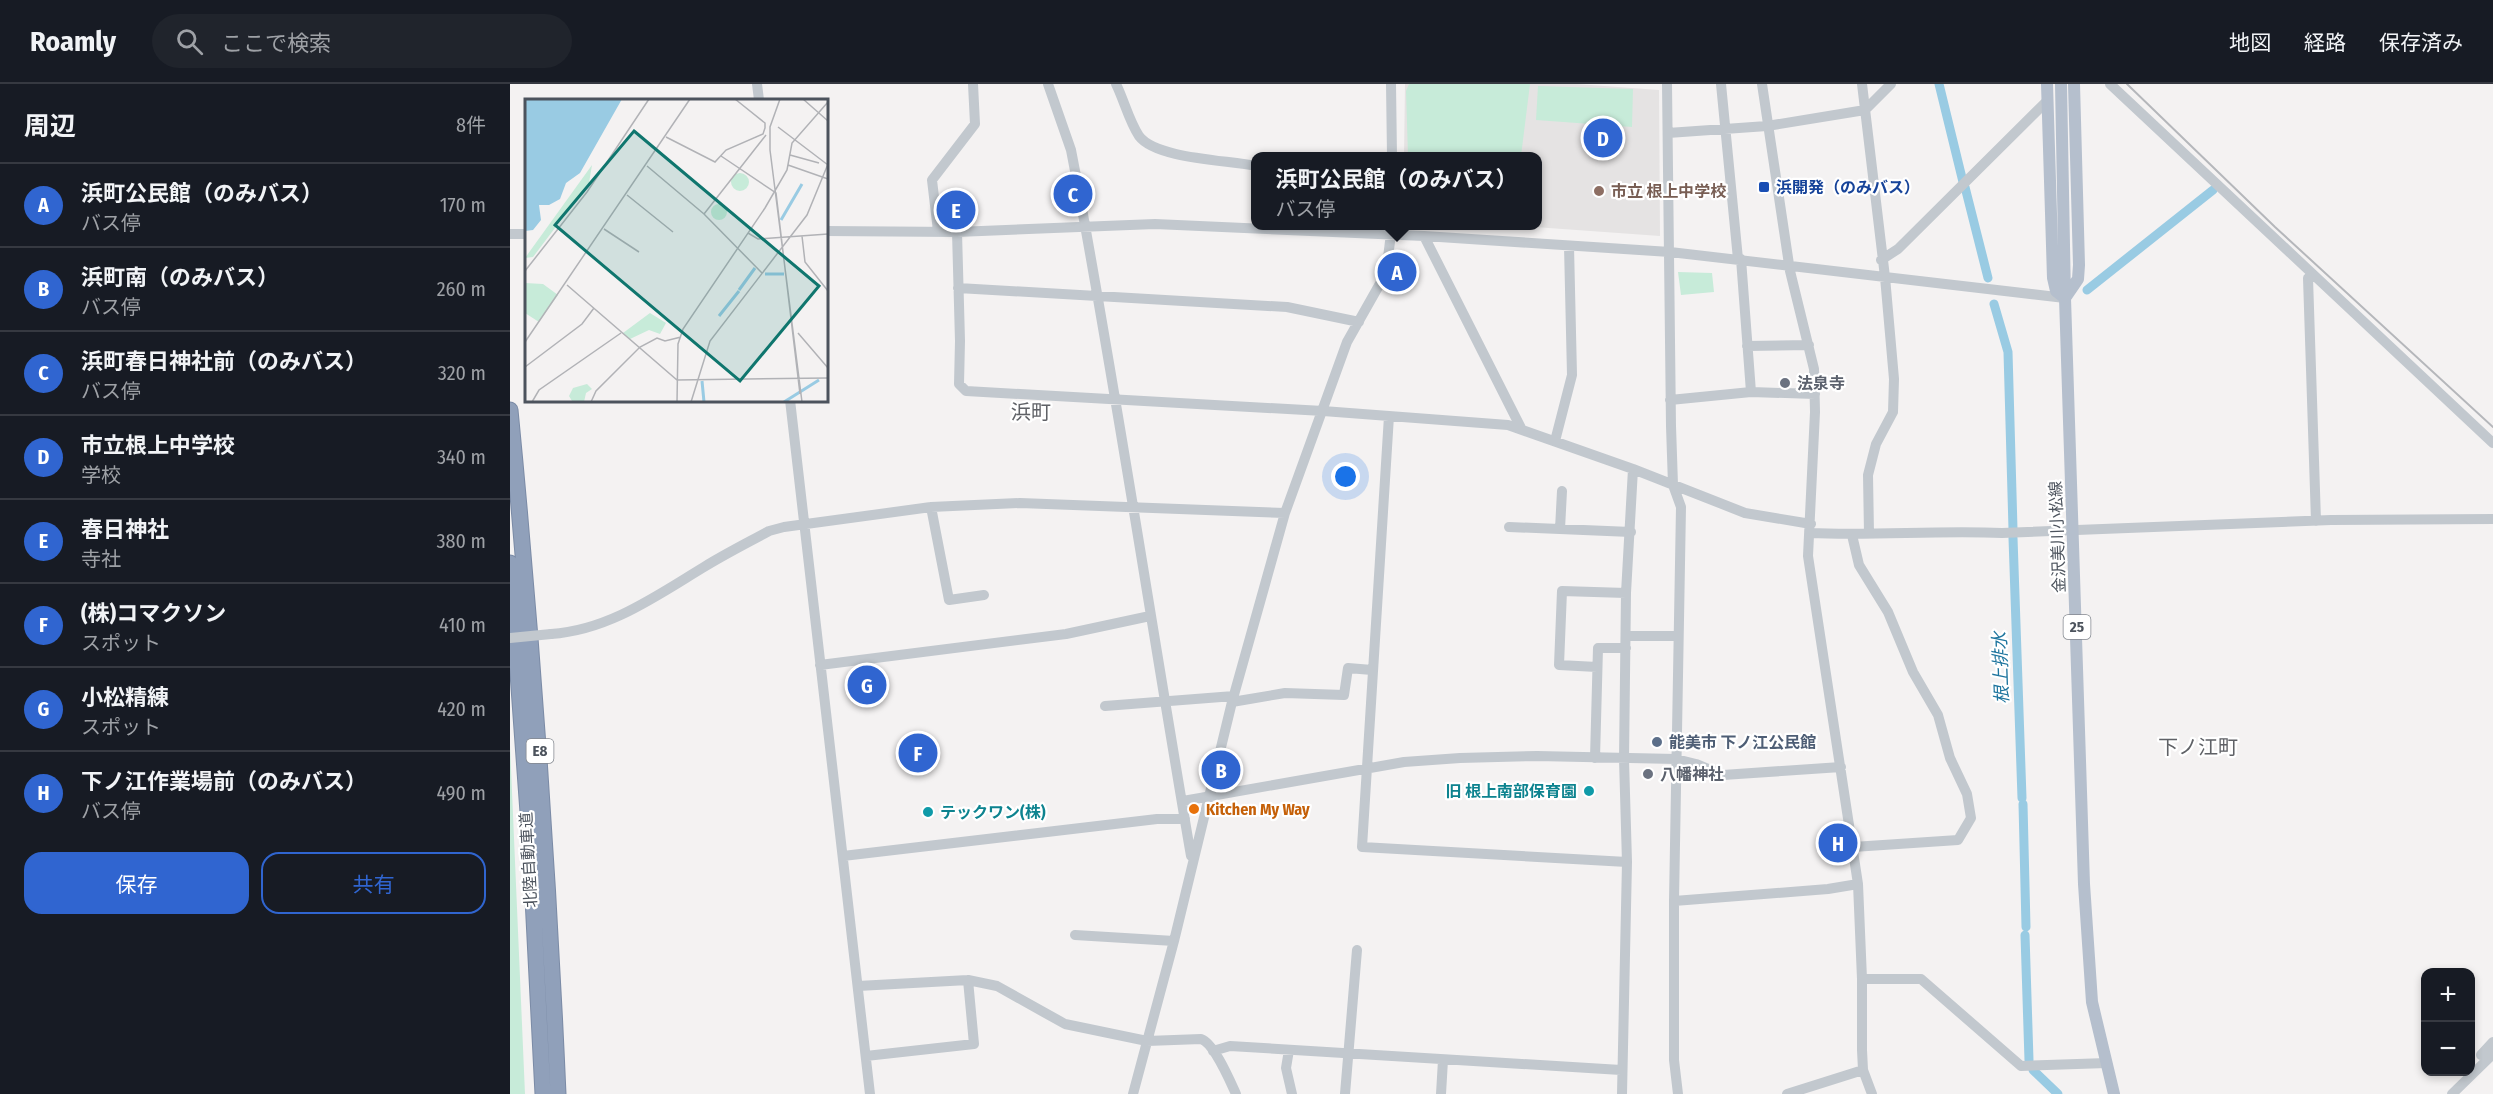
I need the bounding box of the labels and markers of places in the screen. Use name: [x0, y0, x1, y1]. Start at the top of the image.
pin: D: [1584, 116, 1622, 160]
pin: C: [1054, 172, 1092, 216]
place label: 浜開発（のみバス）: [1776, 178, 1920, 197]
marker: 浜開発（のみバス）: [1757, 180, 1771, 194]
place label: 市立 根上中学校: [1611, 182, 1726, 201]
marker: 市立 根上中学校: [1592, 184, 1606, 198]
pin: E: [936, 188, 976, 232]
pin: A: [1378, 250, 1416, 294]
place label: 法泉寺: [1797, 374, 1845, 393]
marker: 法泉寺: [1778, 376, 1792, 390]
pin: G: [848, 662, 886, 708]
pin: F: [898, 730, 938, 776]
place label: 能美市 下ノ江公民館: [1669, 733, 1816, 752]
marker: 能美市 下ノ江公民館: [1650, 735, 1664, 749]
pin: B: [1202, 748, 1240, 792]
place label: 八幡神社: [1660, 765, 1724, 784]
marker: 八幡神社: [1641, 767, 1655, 781]
place label: 旧 根上南部保育園: [1446, 782, 1577, 801]
marker: 旧 根上南部保育園: [1582, 784, 1596, 798]
place label: Kitchen My Way: [1206, 800, 1310, 819]
marker: Kitchen My Way: [1187, 802, 1201, 816]
place label: テックワン(株): [940, 803, 1046, 822]
marker: テックワン(株): [921, 805, 935, 819]
pin: H: [1818, 820, 1858, 866]

